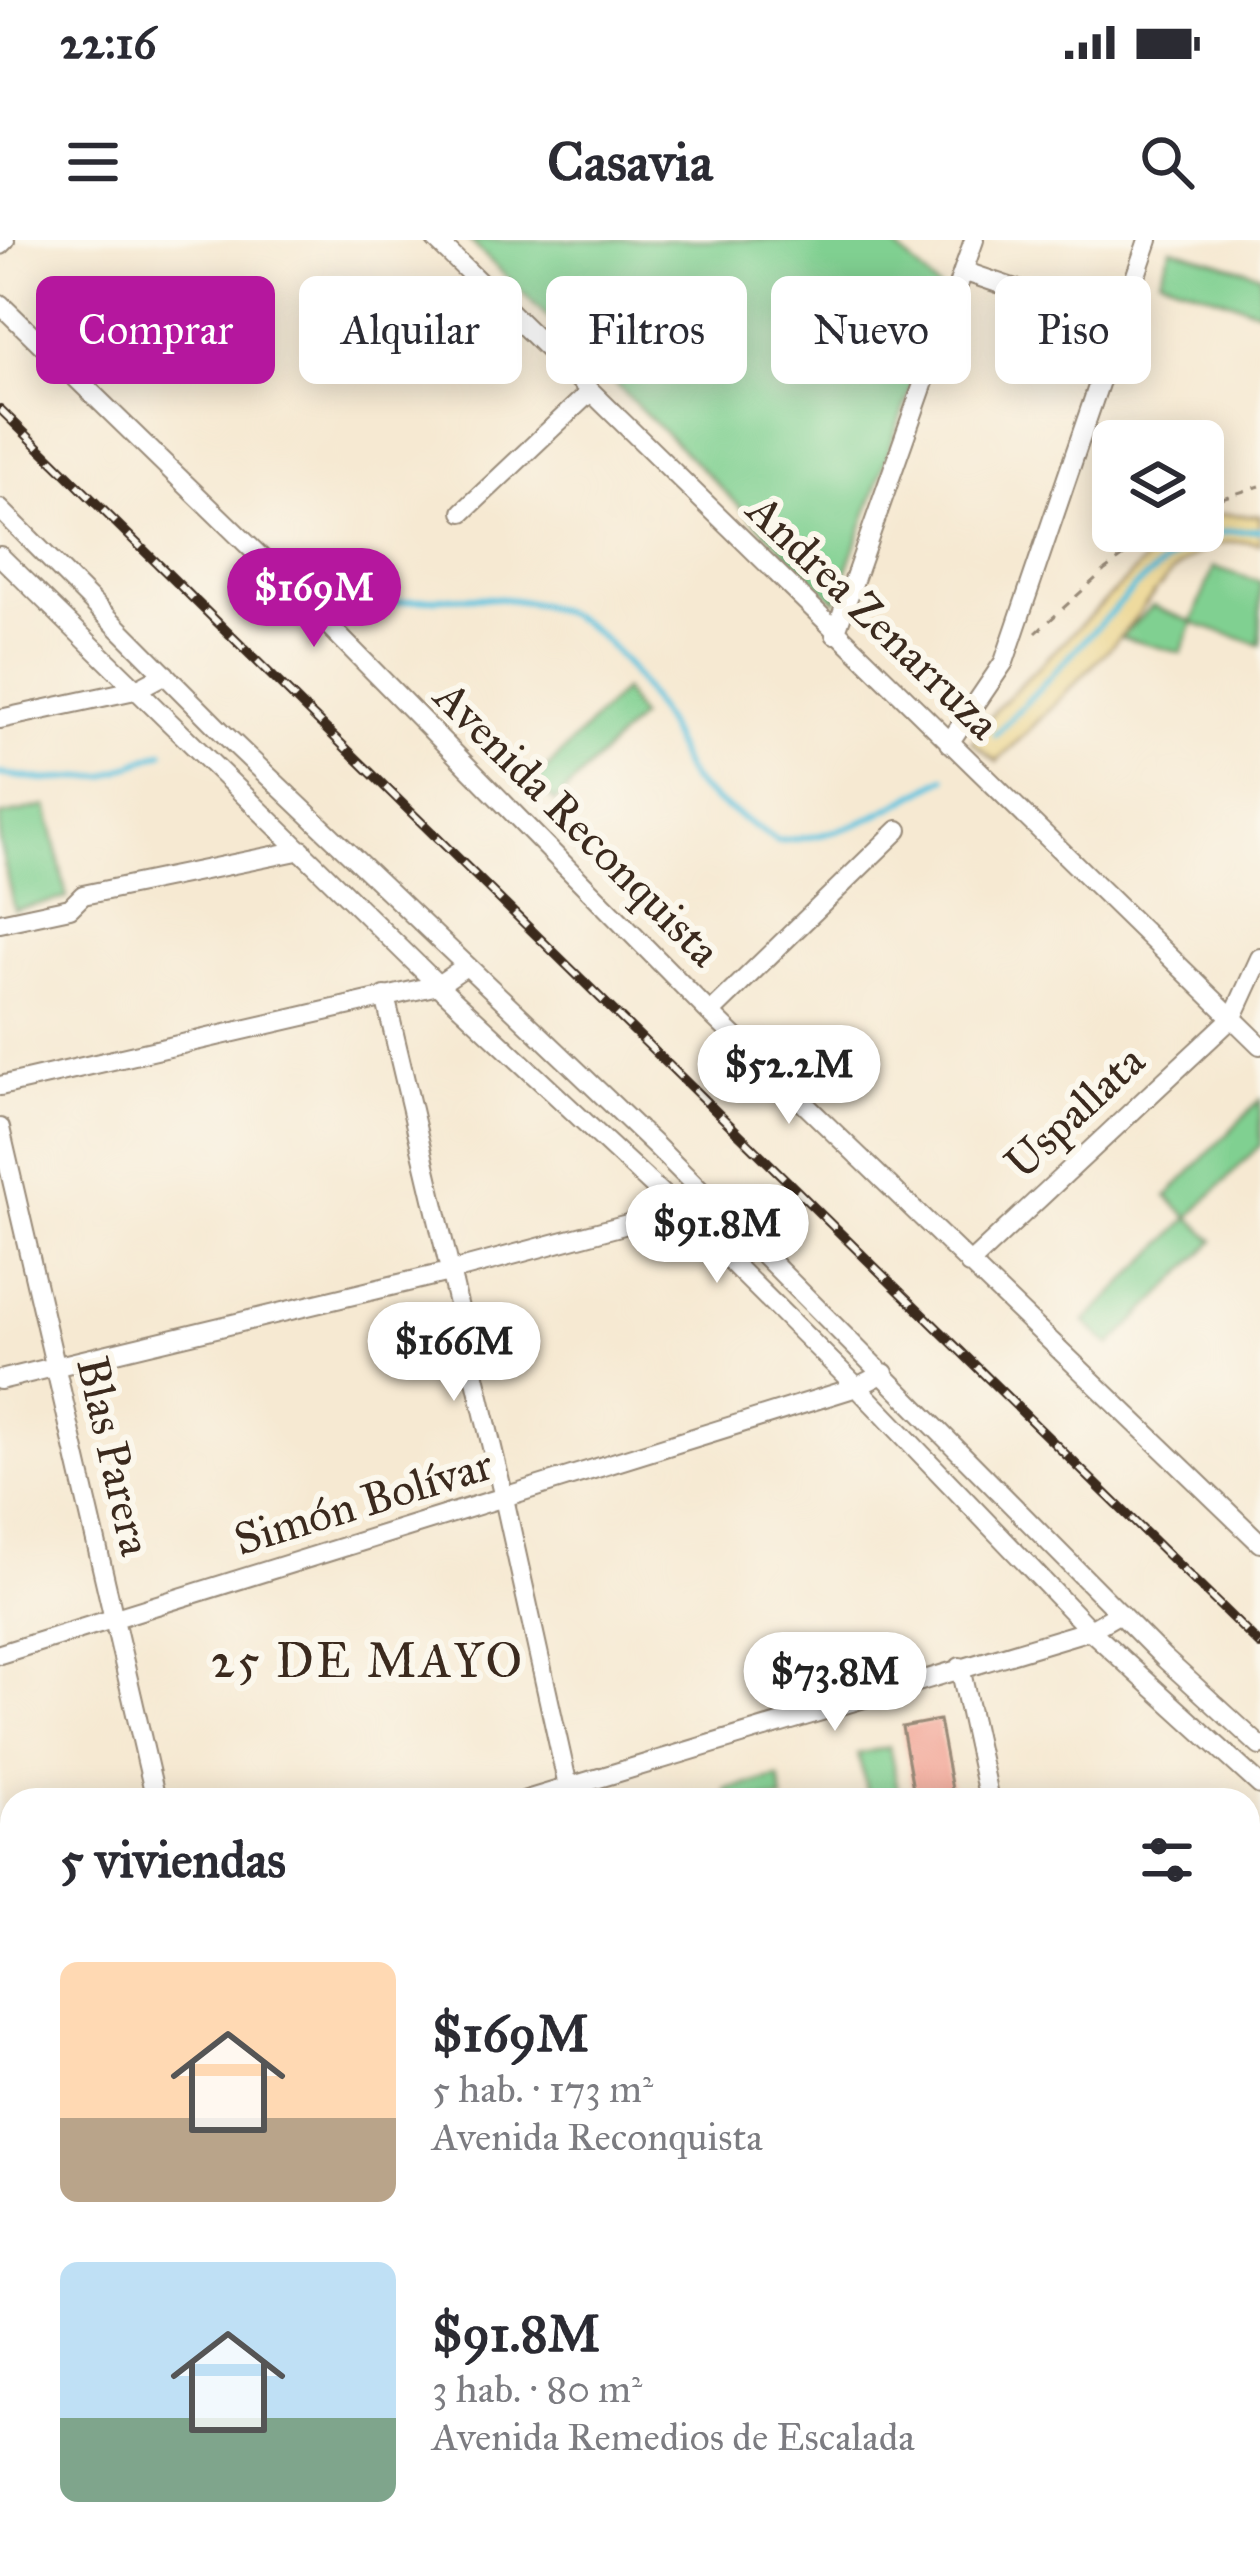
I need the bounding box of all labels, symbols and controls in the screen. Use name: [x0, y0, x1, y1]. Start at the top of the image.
text: 22:16: [60, 15, 156, 70]
icon: menu: [60, 129, 126, 195]
text: Casavia: [547, 129, 713, 195]
icon: search: [1134, 129, 1200, 195]
chip: Comprar: [36, 276, 275, 384]
chip: Alquilar: [299, 276, 522, 384]
chip: Filtros: [546, 276, 747, 384]
chip: Nuevo: [771, 276, 971, 384]
chip: Piso: [995, 276, 1151, 384]
map controls: [1092, 420, 1224, 552]
button: layers: [1092, 420, 1224, 552]
street label: Andrea Zenarruza: [735, 481, 1011, 750]
pin: $169M: [230, 548, 398, 650]
text: $169M: [254, 563, 374, 611]
street label: Avenida Reconquista: [422, 668, 732, 978]
pin: $52.2M: [691, 1025, 887, 1127]
street label: Uspallata: [993, 1033, 1156, 1190]
text: $52.2M: [724, 1040, 854, 1088]
pin: $91.8M: [619, 1184, 815, 1286]
text: $91.8M: [653, 1199, 781, 1247]
pin: $166M: [370, 1302, 538, 1404]
text: $166M: [395, 1317, 513, 1365]
street label: Blas Parera: [65, 1351, 164, 1561]
street label: Simón Bolívar: [227, 1436, 499, 1567]
district label: 25 DE MAYO: [211, 1631, 525, 1690]
pin: $73.8M: [737, 1632, 933, 1734]
text: $73.8M: [771, 1647, 899, 1695]
icon: filters: [1134, 1827, 1200, 1893]
text: 5 viviendas: [60, 1829, 286, 1891]
text: $169M: [432, 2003, 589, 2065]
icon: home: [156, 2010, 300, 2154]
text: 5 hab. · 173 m²: [432, 2065, 653, 2113]
text: Avenida Reconquista: [432, 2113, 763, 2161]
text: $91.8M: [432, 2303, 600, 2365]
icon: home: [156, 2310, 300, 2454]
text: 3 hab. · 80 m²: [432, 2365, 642, 2413]
text: Avenida Remedios de Escalada: [432, 2413, 915, 2461]

